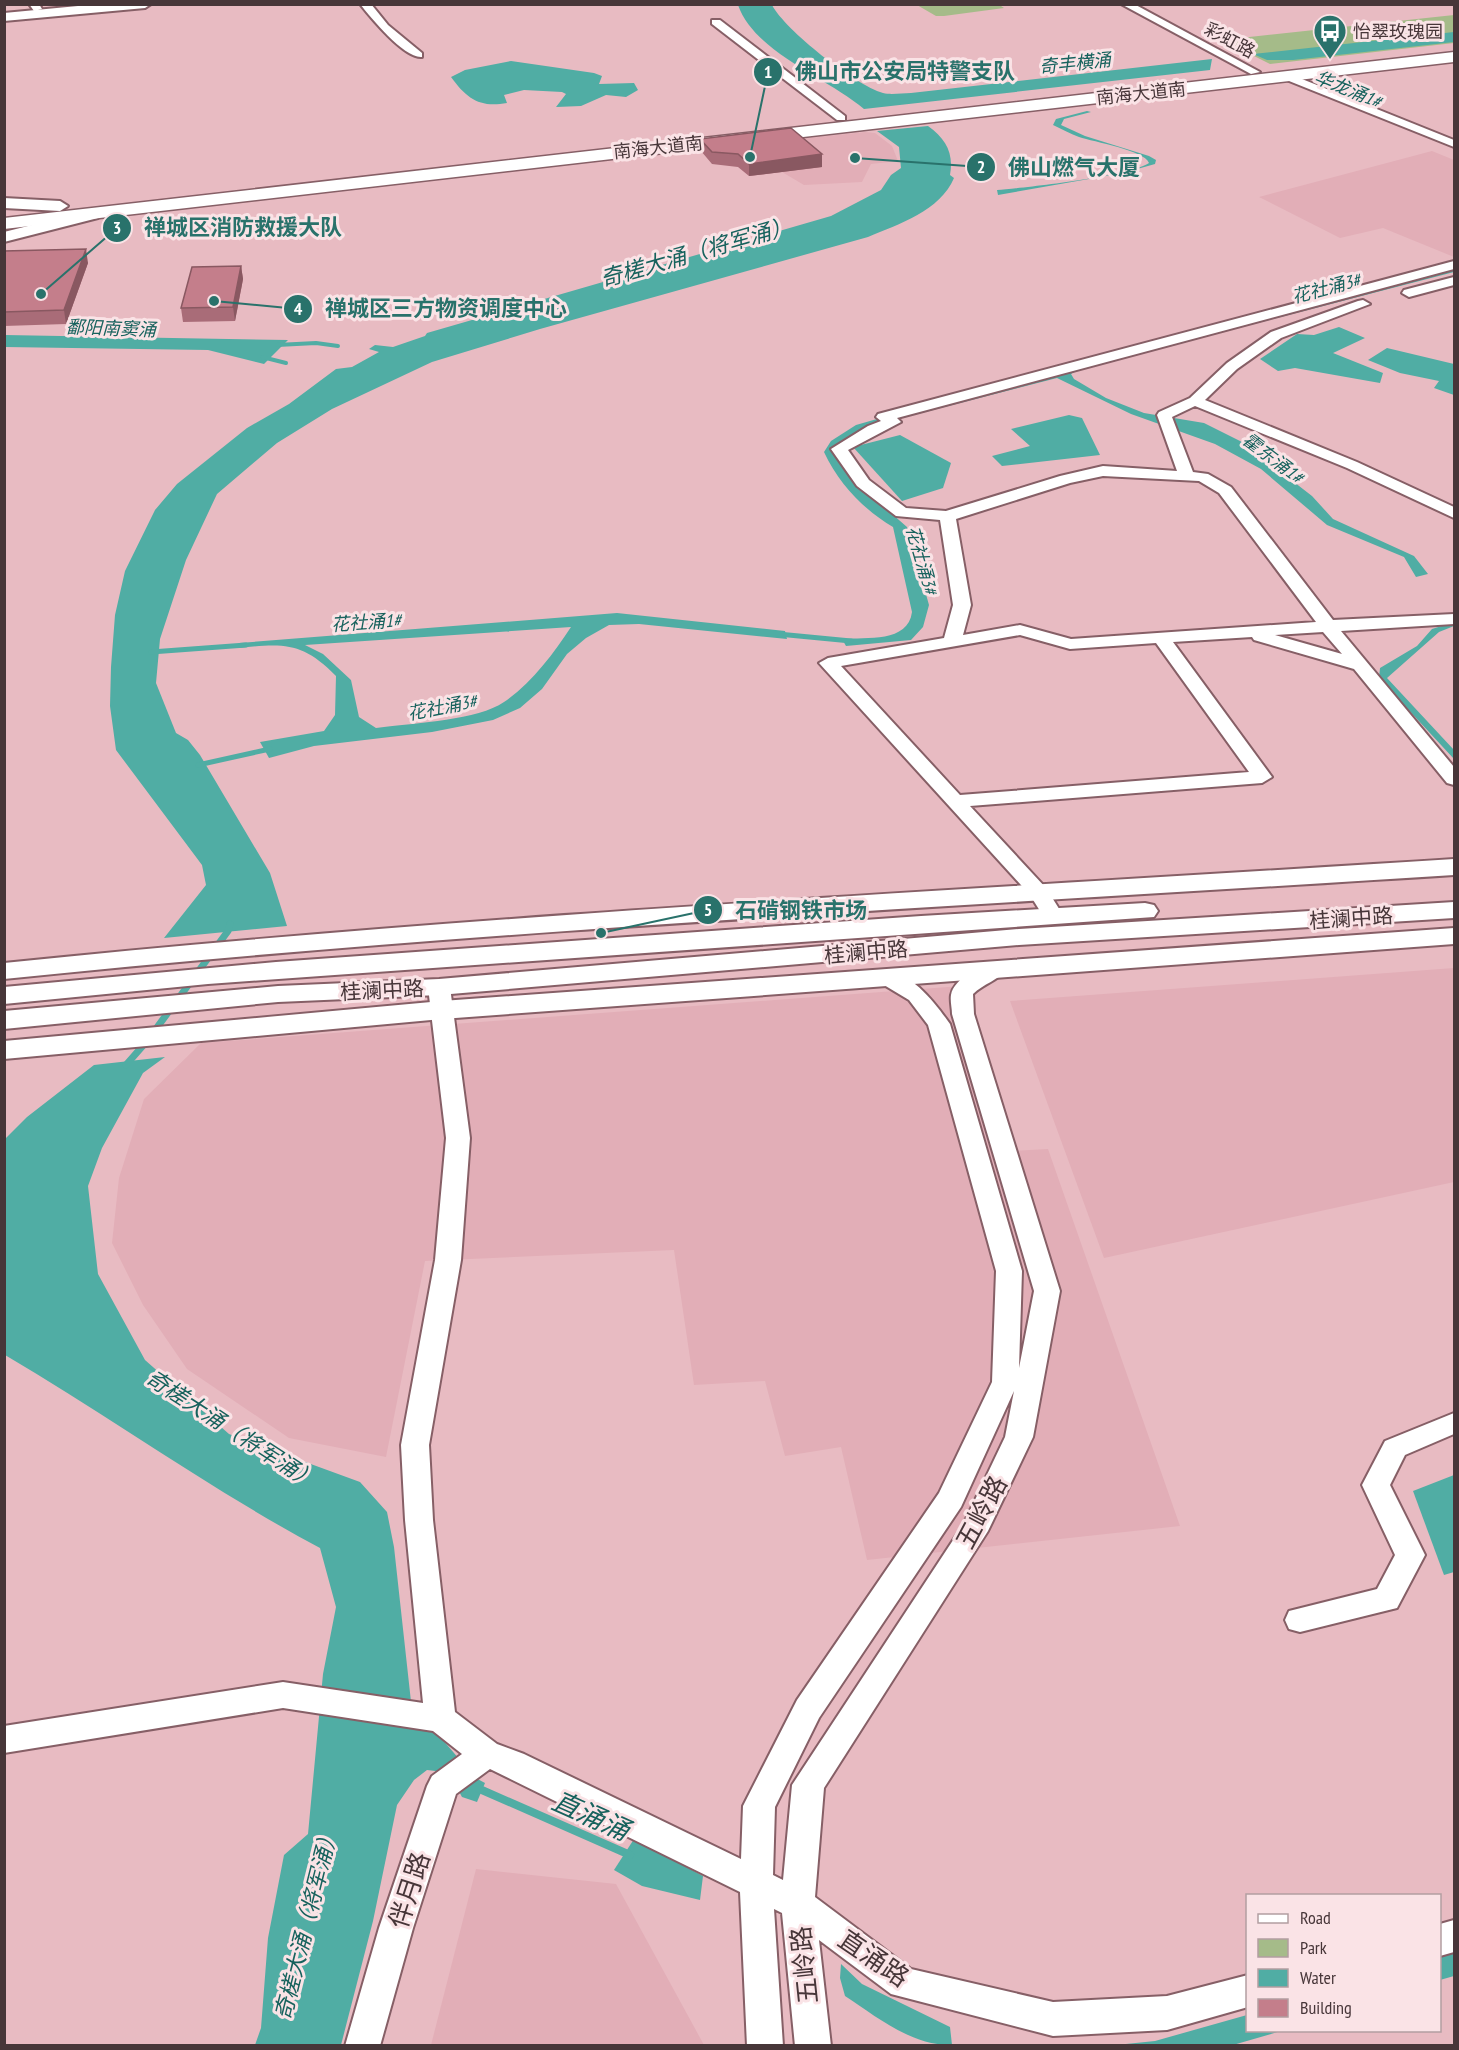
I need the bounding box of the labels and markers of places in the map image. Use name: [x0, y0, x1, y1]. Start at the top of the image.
bus stop icon: 怡翠玫瑰园: [1312, 13, 1348, 60]
place label: 怡翠玫瑰园: [1353, 20, 1443, 43]
callout: 佛山市公安局特警支队: [753, 52, 1027, 92]
callout: 佛山燃气大厦: [966, 147, 1152, 187]
callout: 禅城区消防救援大队: [102, 208, 354, 248]
callout: 禅城区三方物资调度中心: [283, 289, 579, 329]
callout: 石𬒔钢铁市场: [693, 890, 879, 930]

